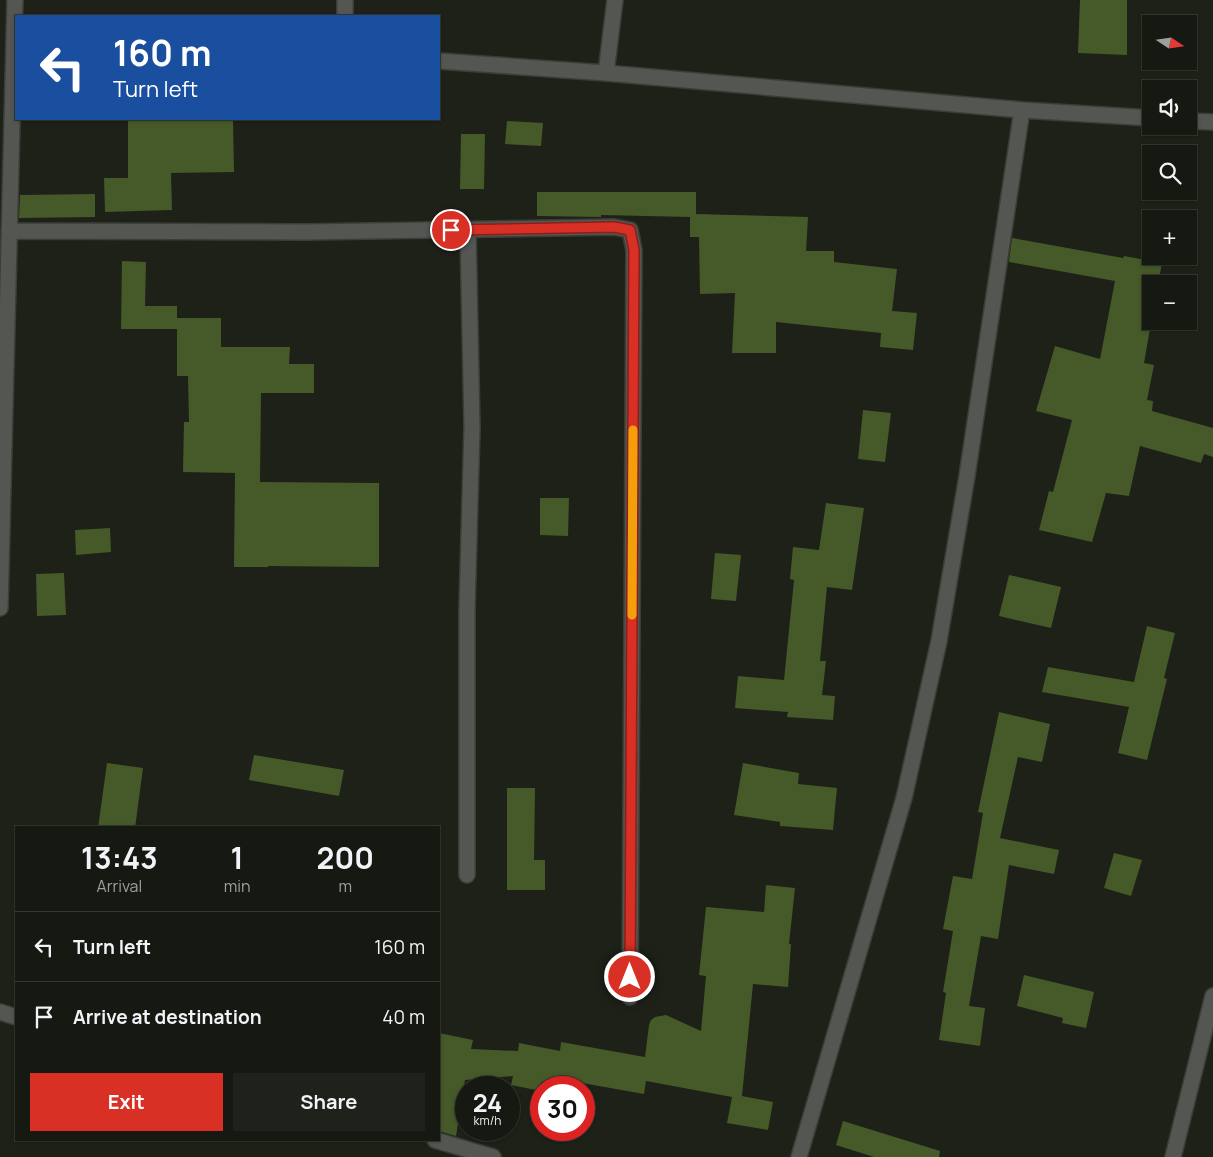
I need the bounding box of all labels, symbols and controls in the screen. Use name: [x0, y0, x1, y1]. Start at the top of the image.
north arrow: [1142, 15, 1198, 70]
map controls: [1142, 15, 1197, 330]
text: 160 m: [113, 29, 212, 77]
icon: left: [30, 35, 95, 100]
text: Turn left: [113, 74, 198, 104]
button: sound: [1142, 80, 1197, 135]
button: search: [1142, 145, 1197, 200]
pin: [430, 209, 472, 251]
button: +: [1142, 210, 1197, 265]
icon: arrive: [437, 216, 465, 244]
button: −: [1142, 275, 1197, 330]
text: 13:43: [81, 837, 158, 878]
text: 1: [231, 837, 244, 878]
text: 200: [317, 837, 374, 878]
text: Arrival: [97, 875, 142, 897]
text: min: [224, 875, 251, 897]
text: m: [338, 875, 352, 897]
icon: left: [30, 933, 58, 961]
text: Turn left: [73, 934, 151, 960]
text: 160 m: [374, 934, 425, 960]
position arrow: [603, 950, 655, 1002]
icon: arrive: [30, 1003, 58, 1031]
text: Arrive at destination: [73, 1004, 262, 1030]
text: 40 m: [382, 1004, 425, 1030]
button: Exit: [30, 1073, 223, 1131]
button: Share: [233, 1073, 425, 1131]
speed limit sign: 30: [530, 1076, 595, 1141]
text: 24: [473, 1085, 502, 1120]
text: km/h: [474, 1112, 501, 1129]

